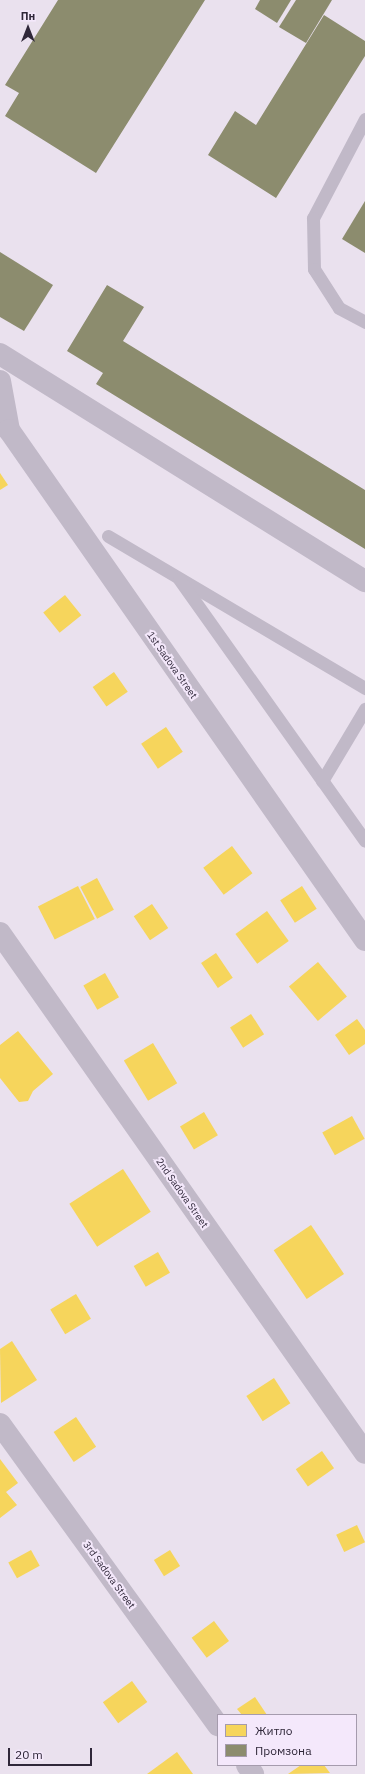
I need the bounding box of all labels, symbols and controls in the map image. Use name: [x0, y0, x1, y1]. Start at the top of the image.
north arrow: [8, 8, 48, 48]
text: Пн: [21, 9, 35, 23]
street label: 1st Sadova Street: [144, 629, 200, 701]
street label: 2nd Sadova Street: [153, 1156, 211, 1230]
street label: 3rd Sadova Street: [81, 1539, 137, 1611]
legend: [217, 1714, 357, 1766]
text: Житло: [255, 1723, 293, 1738]
scale bar: [10, 1740, 94, 1766]
text: Промзона: [255, 1743, 312, 1758]
text: 20 m: [15, 1747, 43, 1762]

